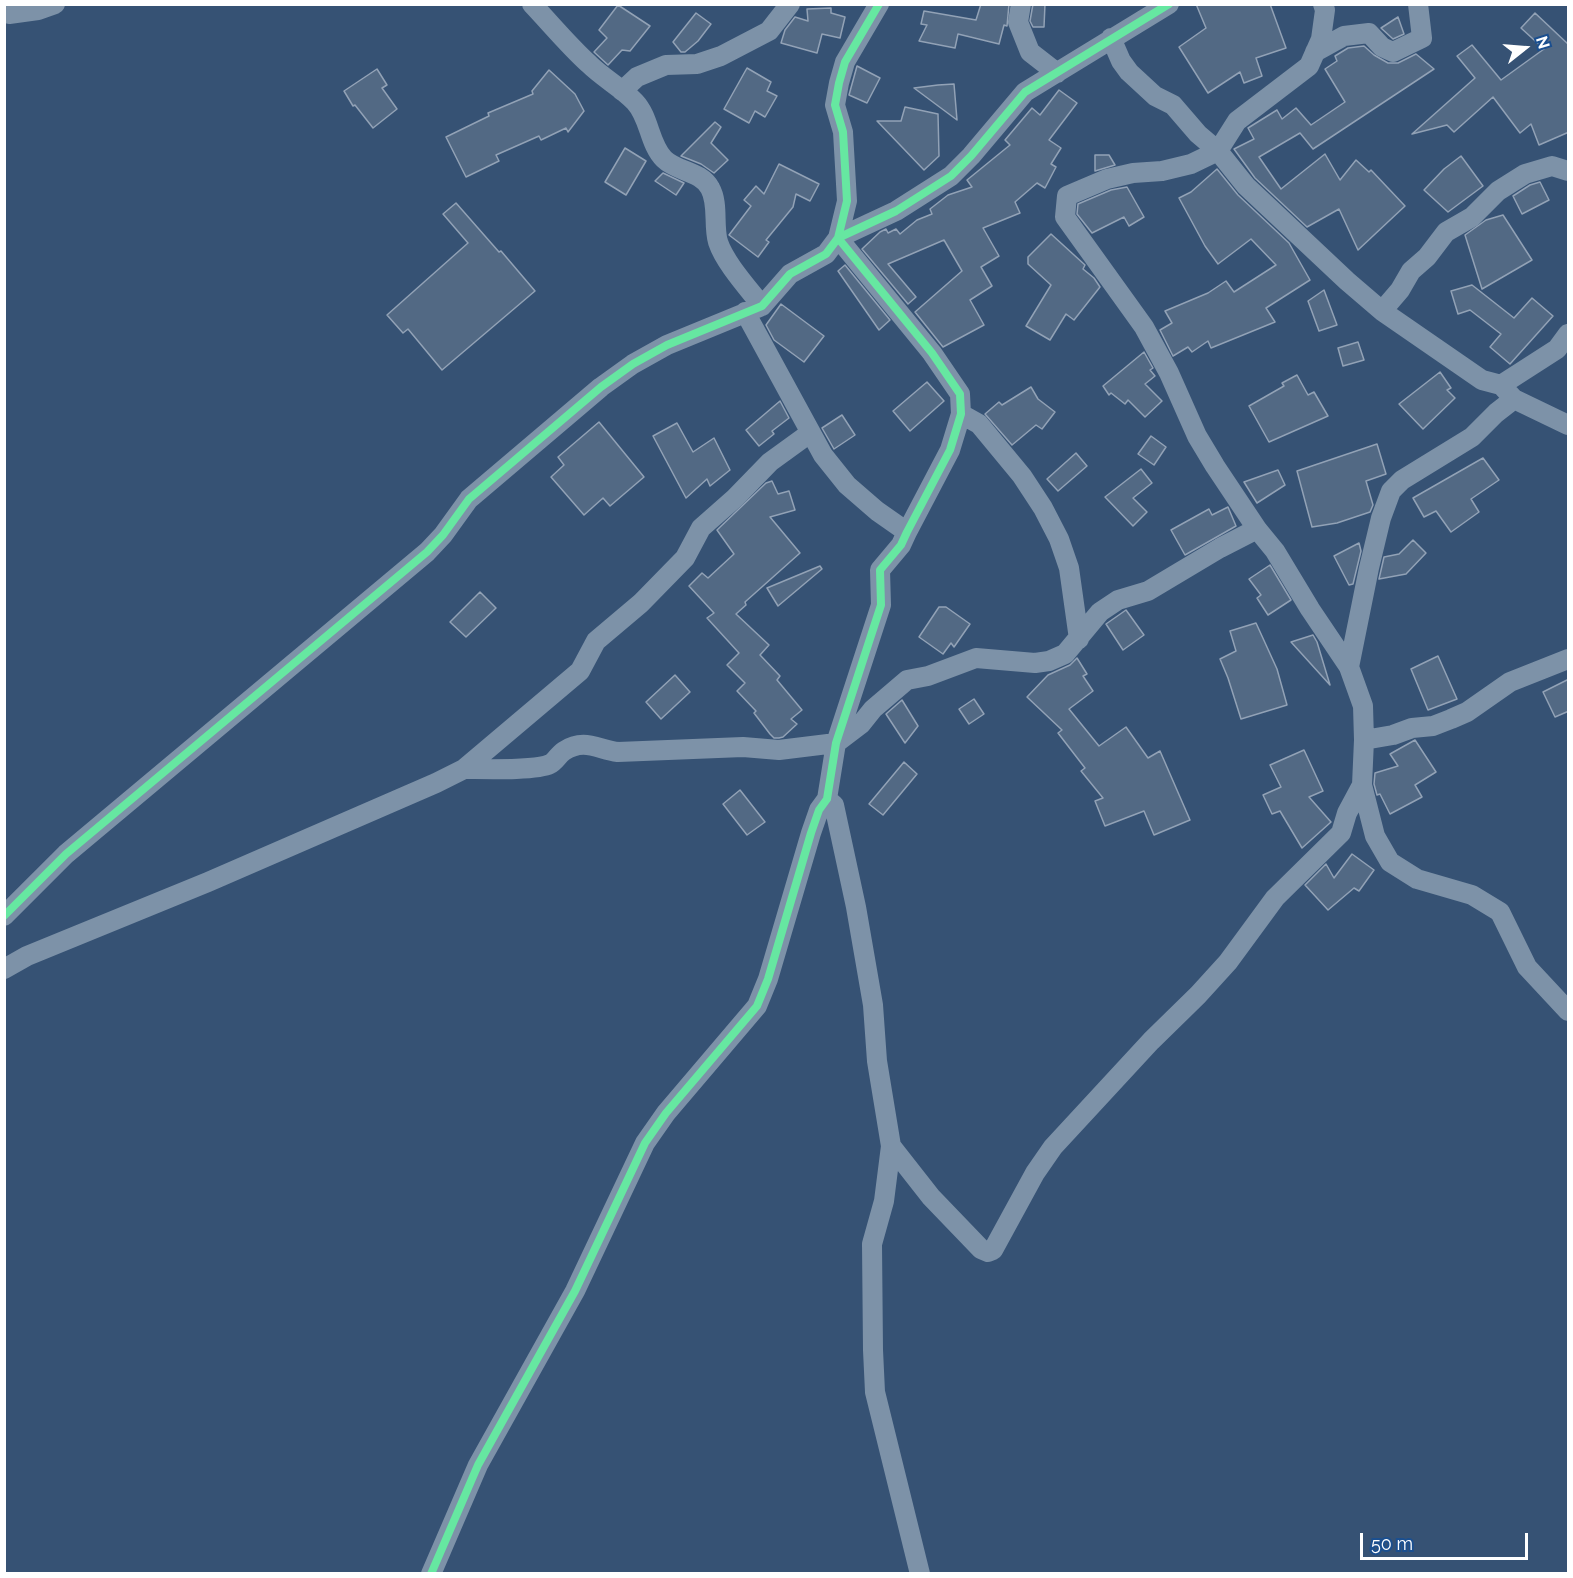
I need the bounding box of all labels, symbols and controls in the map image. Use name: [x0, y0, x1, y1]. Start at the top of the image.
north arrow: [1495, 18, 1555, 78]
text: N: [1532, 34, 1554, 51]
scale bar: [1363, 1521, 1531, 1559]
text: 50 m: [1371, 1533, 1413, 1554]

